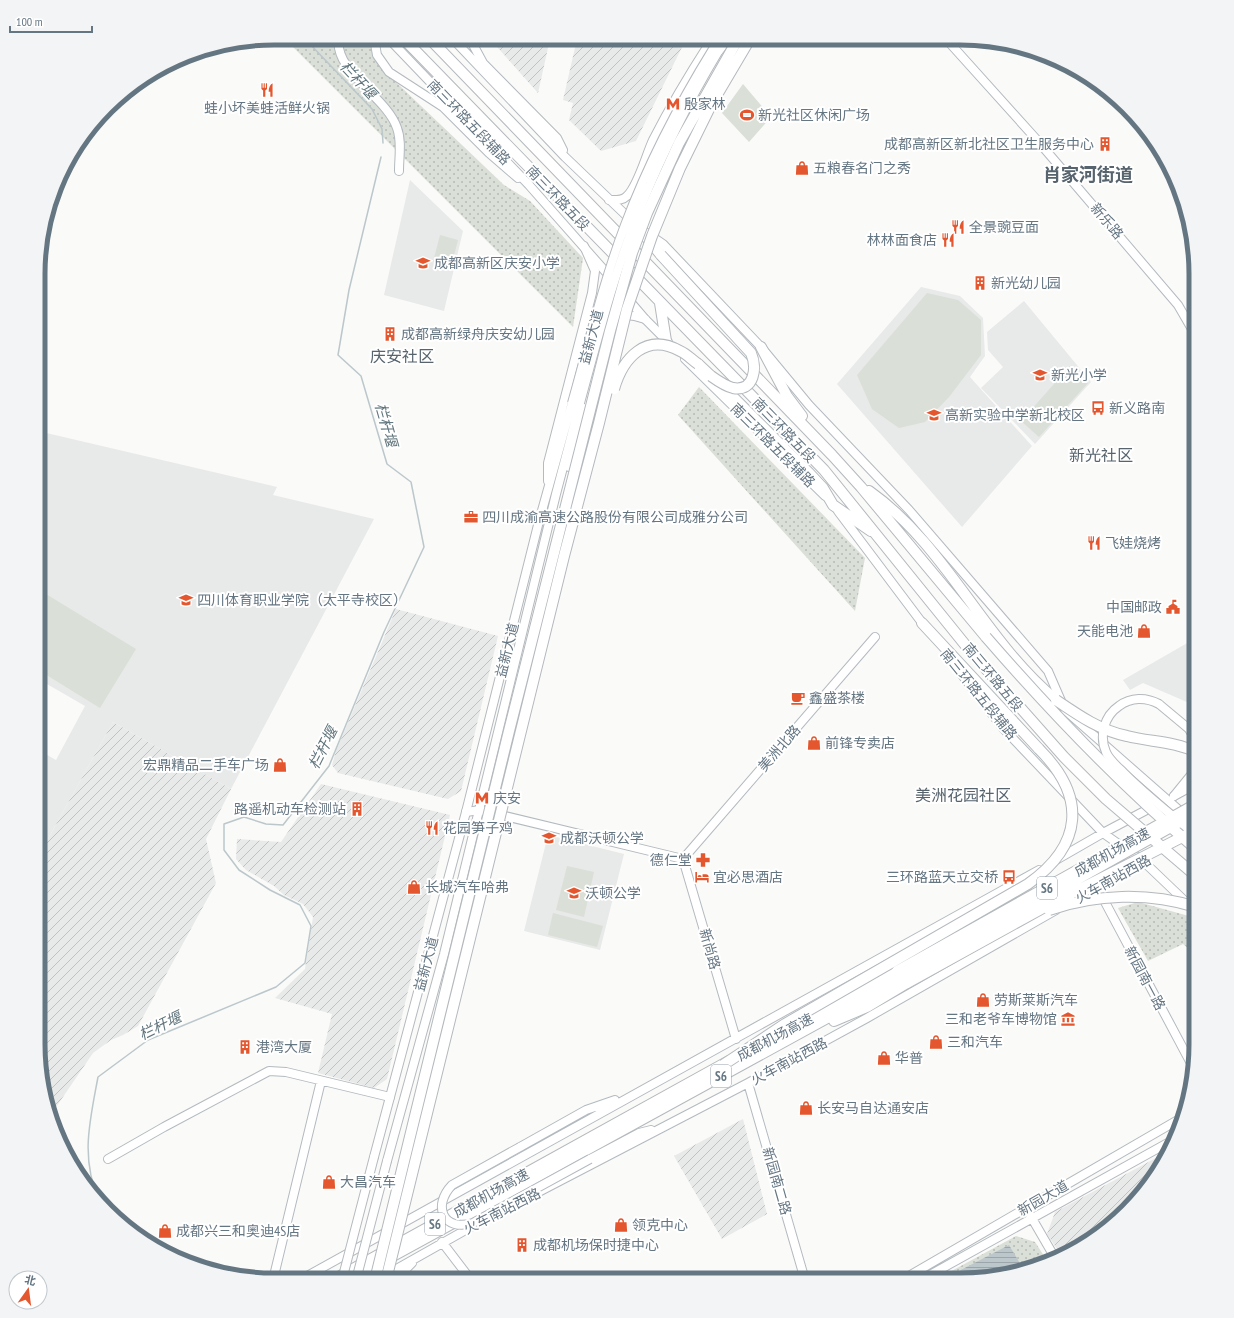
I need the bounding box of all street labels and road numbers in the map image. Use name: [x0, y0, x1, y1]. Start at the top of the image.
street label: 南三环路五段辅路: [424, 75, 514, 169]
street label: 南三环路五段: [522, 162, 594, 234]
street label: 新乐路: [1087, 199, 1127, 243]
street label: 益新大道: [575, 308, 607, 366]
street label: 南三环路五段: [748, 394, 820, 466]
street label: 南三环路五段辅路: [727, 399, 819, 491]
street label: 益新大道: [491, 621, 523, 679]
street label: 南三环路五段: [959, 639, 1027, 715]
street label: 南三环路五段辅路: [937, 645, 1021, 743]
street label: 美洲北路: [754, 721, 804, 775]
street label: 成都机场高速: [1071, 824, 1153, 880]
street label: 火车南站西路: [1072, 851, 1154, 907]
road number: S6: [1037, 877, 1057, 899]
street label: 新尚路: [696, 926, 724, 972]
street label: 益新大道: [410, 935, 442, 993]
street label: 新园南一路: [1121, 943, 1169, 1013]
street label: 成都机场高速: [734, 1009, 816, 1065]
street label: 火车南站西路: [748, 1033, 830, 1089]
road number: S6: [711, 1065, 731, 1087]
street label: 新园南二路: [759, 1145, 795, 1217]
street label: 成都机场高速: [450, 1165, 532, 1221]
street label: 新园大道: [1014, 1176, 1072, 1220]
street label: 火车南站西路: [460, 1184, 544, 1238]
road number: S6: [425, 1213, 445, 1235]

